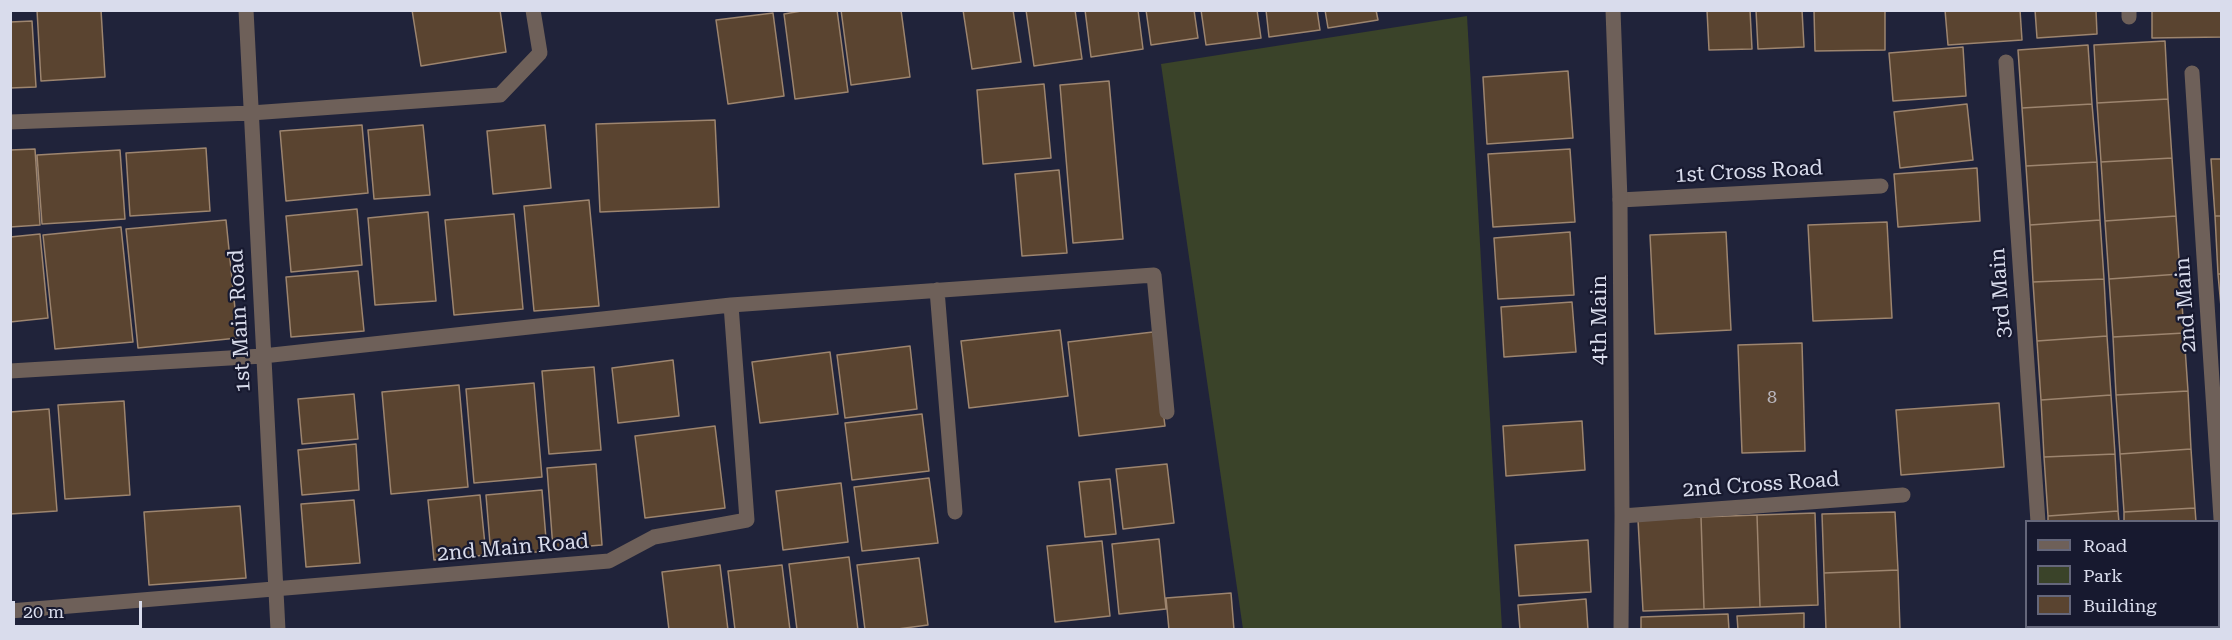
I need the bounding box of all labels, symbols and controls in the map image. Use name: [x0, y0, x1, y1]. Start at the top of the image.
street label: 1st Cross Road: [1674, 156, 1824, 188]
street label: 3rd Main: [1985, 247, 2017, 339]
street label: 1st Main Road: [224, 249, 256, 393]
street label: 2nd Main: [2170, 256, 2202, 354]
street label: 4th Main: [1587, 275, 1613, 365]
house number: 8: [1767, 387, 1777, 409]
street label: 2nd Cross Road: [1682, 467, 1840, 503]
legend: [2025, 520, 2220, 628]
street label: 2nd Main Road: [436, 529, 590, 567]
text: Road: [2083, 535, 2127, 556]
text: Park: [2083, 565, 2123, 586]
scale bar: [15, 589, 146, 627]
text: Building: [2083, 595, 2157, 616]
text: 20 m: [23, 601, 64, 622]

